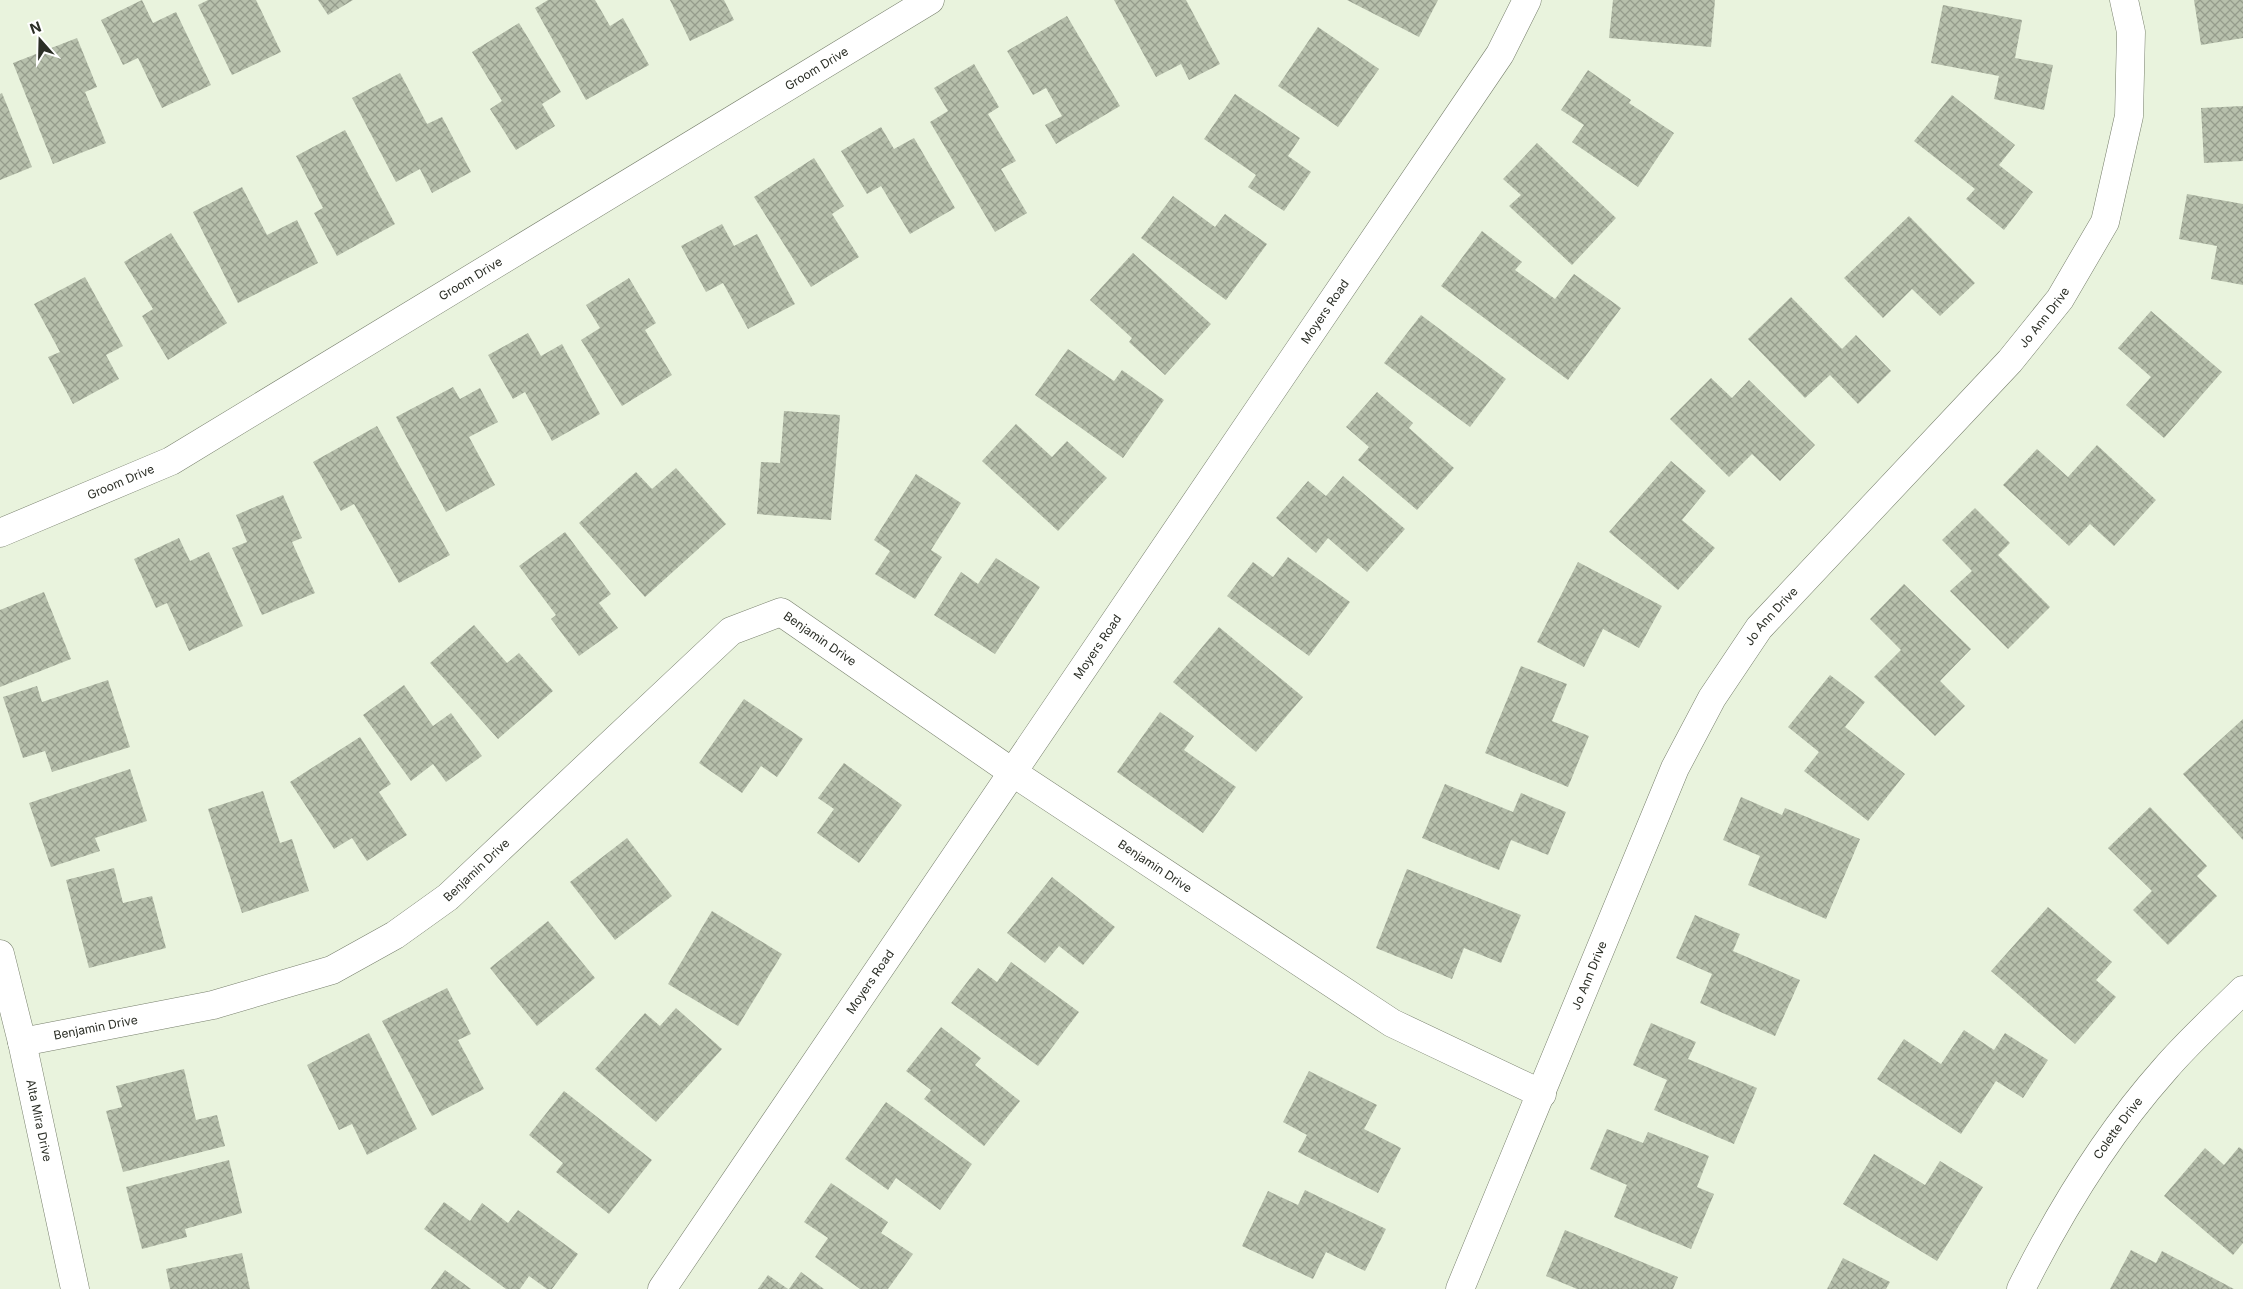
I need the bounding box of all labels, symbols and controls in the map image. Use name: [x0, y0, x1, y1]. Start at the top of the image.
north arrow: [15, 15, 65, 65]
text: N: [27, 18, 43, 37]
street label: Groom Drive: [782, 43, 851, 93]
street label: Groom Drive: [436, 254, 505, 304]
street label: Moyers Road: [1298, 276, 1352, 347]
street label: Jo Ann Drive: [2016, 284, 2072, 351]
street label: Groom Drive: [85, 461, 156, 502]
street label: Jo Ann Drive: [1741, 584, 1801, 648]
street label: Benjamin Drive: [781, 608, 859, 669]
street label: Moyers Road: [1070, 612, 1124, 682]
street label: Benjamin Drive: [440, 835, 512, 905]
street label: Benjamin Drive: [1115, 836, 1195, 896]
street label: Jo Ann Drive: [1568, 939, 1610, 1012]
street label: Moyers Road: [843, 947, 897, 1017]
street label: Benjamin Drive: [52, 1012, 139, 1043]
street label: Alta Mira Drive: [23, 1078, 55, 1163]
street label: Colette Drive: [2090, 1094, 2145, 1162]

